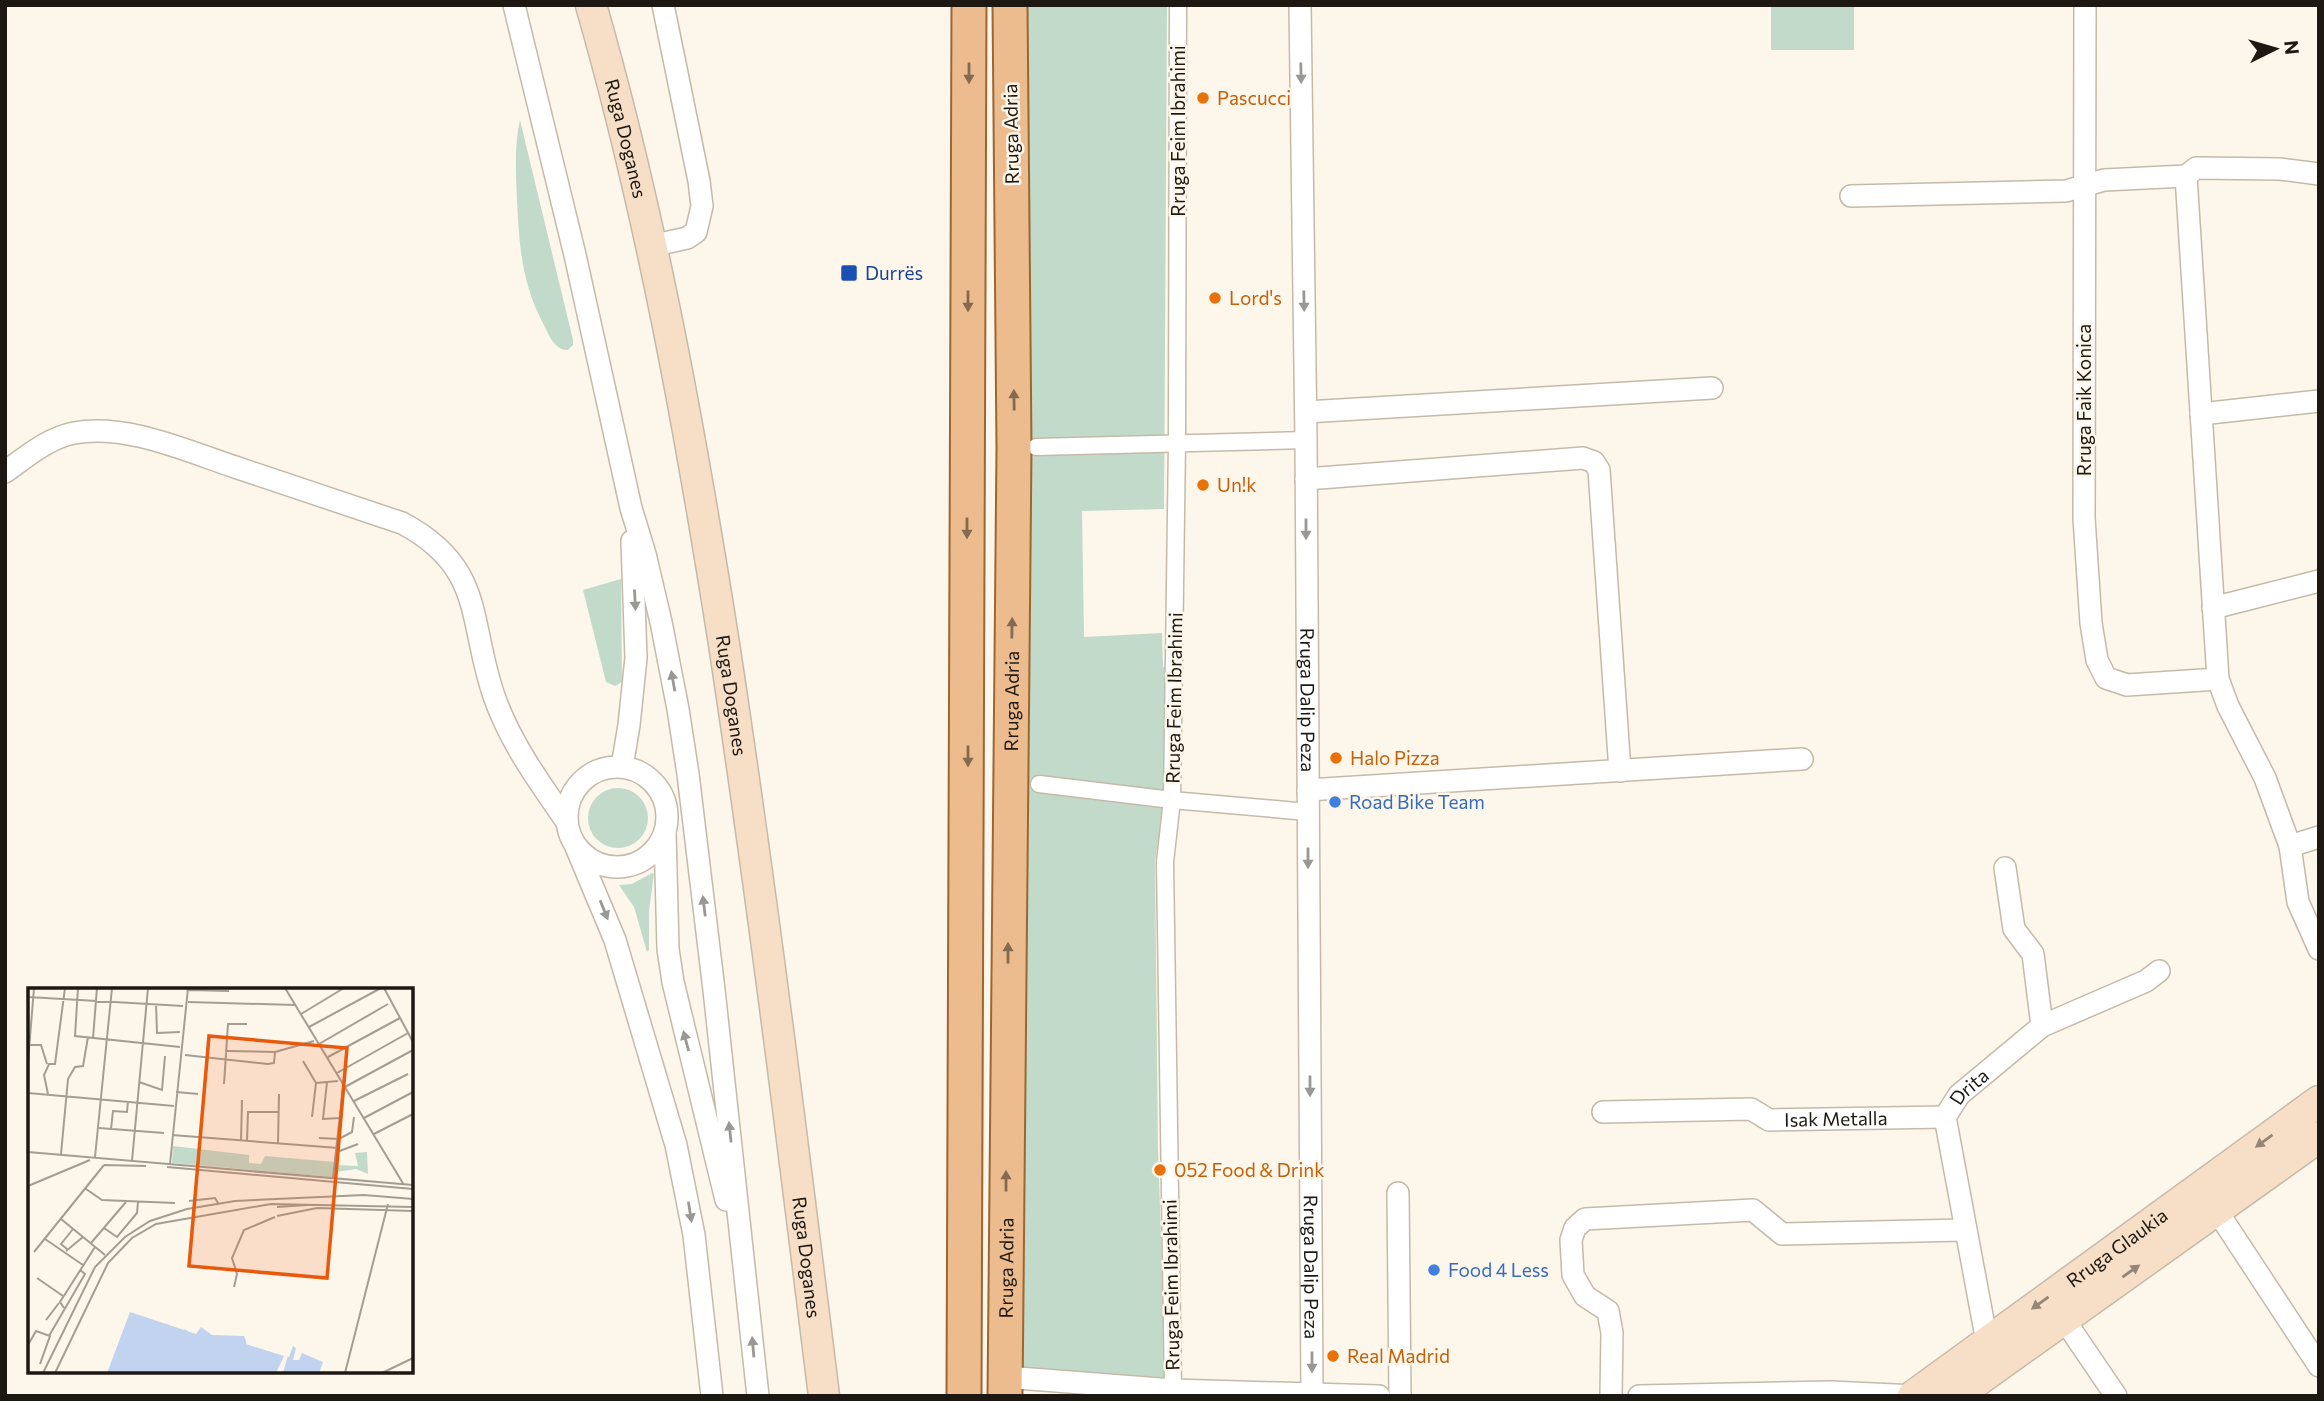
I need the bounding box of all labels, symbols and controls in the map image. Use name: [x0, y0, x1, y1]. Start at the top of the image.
north arrow: [2240, 14, 2310, 84]
text: N: [2280, 39, 2305, 56]
street label: Rruga Feim Ibrahimi: [1166, 45, 1189, 217]
one-way arrow: [963, 63, 975, 85]
one-way arrow: [1295, 63, 1307, 85]
street label: Ruga Doganes: [601, 76, 652, 200]
street label: Rruga Adria: [998, 83, 1023, 185]
place label: Pascucci: [1217, 86, 1291, 109]
marker: Pascucci: [1195, 90, 1211, 106]
place label: Durrës: [865, 261, 923, 284]
marker: Durrës: [839, 263, 859, 283]
place label: Lord's: [1229, 286, 1282, 309]
one-way arrow: [962, 290, 974, 312]
marker: Lord's: [1207, 290, 1223, 306]
one-way arrow: [1298, 290, 1310, 312]
street label: Rruga Faik Konica: [2072, 324, 2095, 476]
one-way arrow: [1008, 389, 1019, 411]
place label: Un!k: [1217, 473, 1257, 496]
marker: Un!k: [1195, 477, 1211, 493]
one-way arrow: [961, 518, 973, 540]
one-way arrow: [1300, 518, 1312, 540]
one-way arrow: [630, 590, 641, 612]
street label: Rruga Feim Ibrahimi: [1161, 612, 1186, 784]
one-way arrow: [1006, 616, 1018, 638]
street label: Rruga Dalip Peza: [1296, 628, 1320, 772]
street label: Ruga Doganes: [712, 633, 752, 757]
street label: Rruga Adria: [999, 651, 1023, 752]
one-way arrow: [667, 670, 678, 692]
one-way arrow: [962, 745, 974, 767]
place label: Halo Pizza: [1350, 746, 1440, 769]
marker: Halo Pizza: [1328, 750, 1344, 766]
place label: Road Bike Team: [1349, 790, 1485, 813]
marker: Road Bike Team: [1327, 794, 1343, 810]
one-way arrow: [1302, 848, 1314, 870]
one-way arrow: [699, 895, 710, 917]
one-way arrow: [598, 900, 609, 921]
one-way arrow: [1002, 942, 1014, 964]
inset map: [28, 988, 413, 1373]
one-way arrow: [681, 1030, 691, 1051]
street label: Drita: [1944, 1063, 1993, 1109]
one-way arrow: [1304, 1075, 1316, 1097]
street label: Isak Metalla: [1784, 1106, 1888, 1131]
one-way arrow: [724, 1121, 735, 1143]
one-way arrow: [2254, 1134, 2273, 1148]
place label: 052 Food & Drink: [1174, 1158, 1325, 1181]
marker: 052 Food & Drink: [1152, 1162, 1168, 1178]
one-way arrow: [1001, 1169, 1012, 1191]
street label: Ruga Doganes: [788, 1195, 826, 1319]
street label: Rruga Dalip Peza: [1300, 1195, 1324, 1339]
street label: Rruga Feim Ibrahimi: [1158, 1199, 1183, 1371]
one-way arrow: [685, 1202, 696, 1224]
street label: Rruga Glaukia: [2062, 1203, 2172, 1292]
street label: Rruga Adria: [994, 1217, 1018, 1319]
place label: Food 4 Less: [1448, 1258, 1549, 1281]
marker: Food 4 Less: [1426, 1262, 1442, 1278]
one-way arrow: [2122, 1264, 2140, 1278]
one-way arrow: [2031, 1296, 2049, 1310]
one-way arrow: [747, 1335, 758, 1357]
place label: Real Madrid: [1347, 1344, 1450, 1367]
marker: Real Madrid: [1325, 1348, 1341, 1364]
one-way arrow: [1306, 1352, 1317, 1374]

